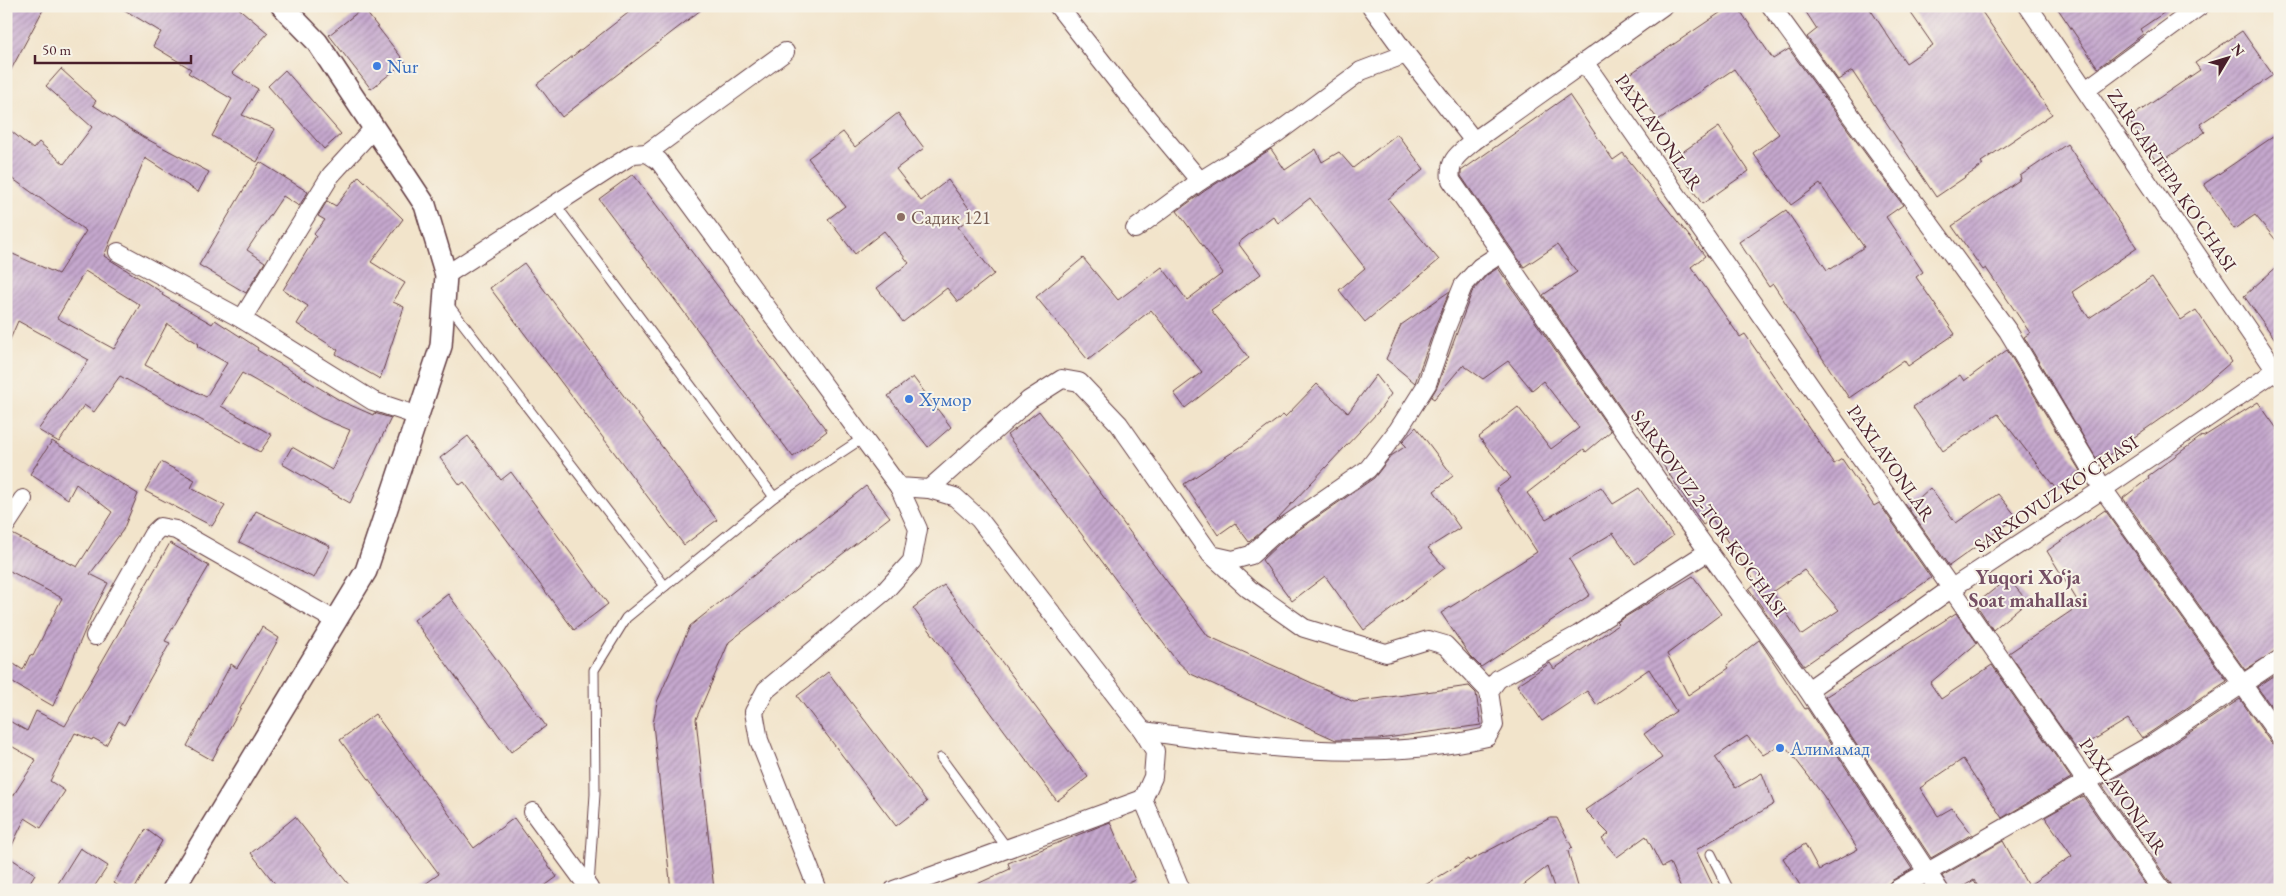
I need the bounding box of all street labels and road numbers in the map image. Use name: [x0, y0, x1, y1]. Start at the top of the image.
street label: PAXLAVONLAR: [1610, 69, 1709, 195]
street label: ZARGARTEPA KO'CHASI: [2102, 84, 2243, 276]
street label: PAXLAVONLAR: [1842, 400, 1941, 526]
street label: SARXOVUZ 2-TOR KO'CHASI: [1625, 404, 1793, 622]
street label: SARXOVUZ KO'CHASI: [1969, 429, 2143, 558]
street label: PAXLAVONLAR: [2074, 733, 2173, 859]

